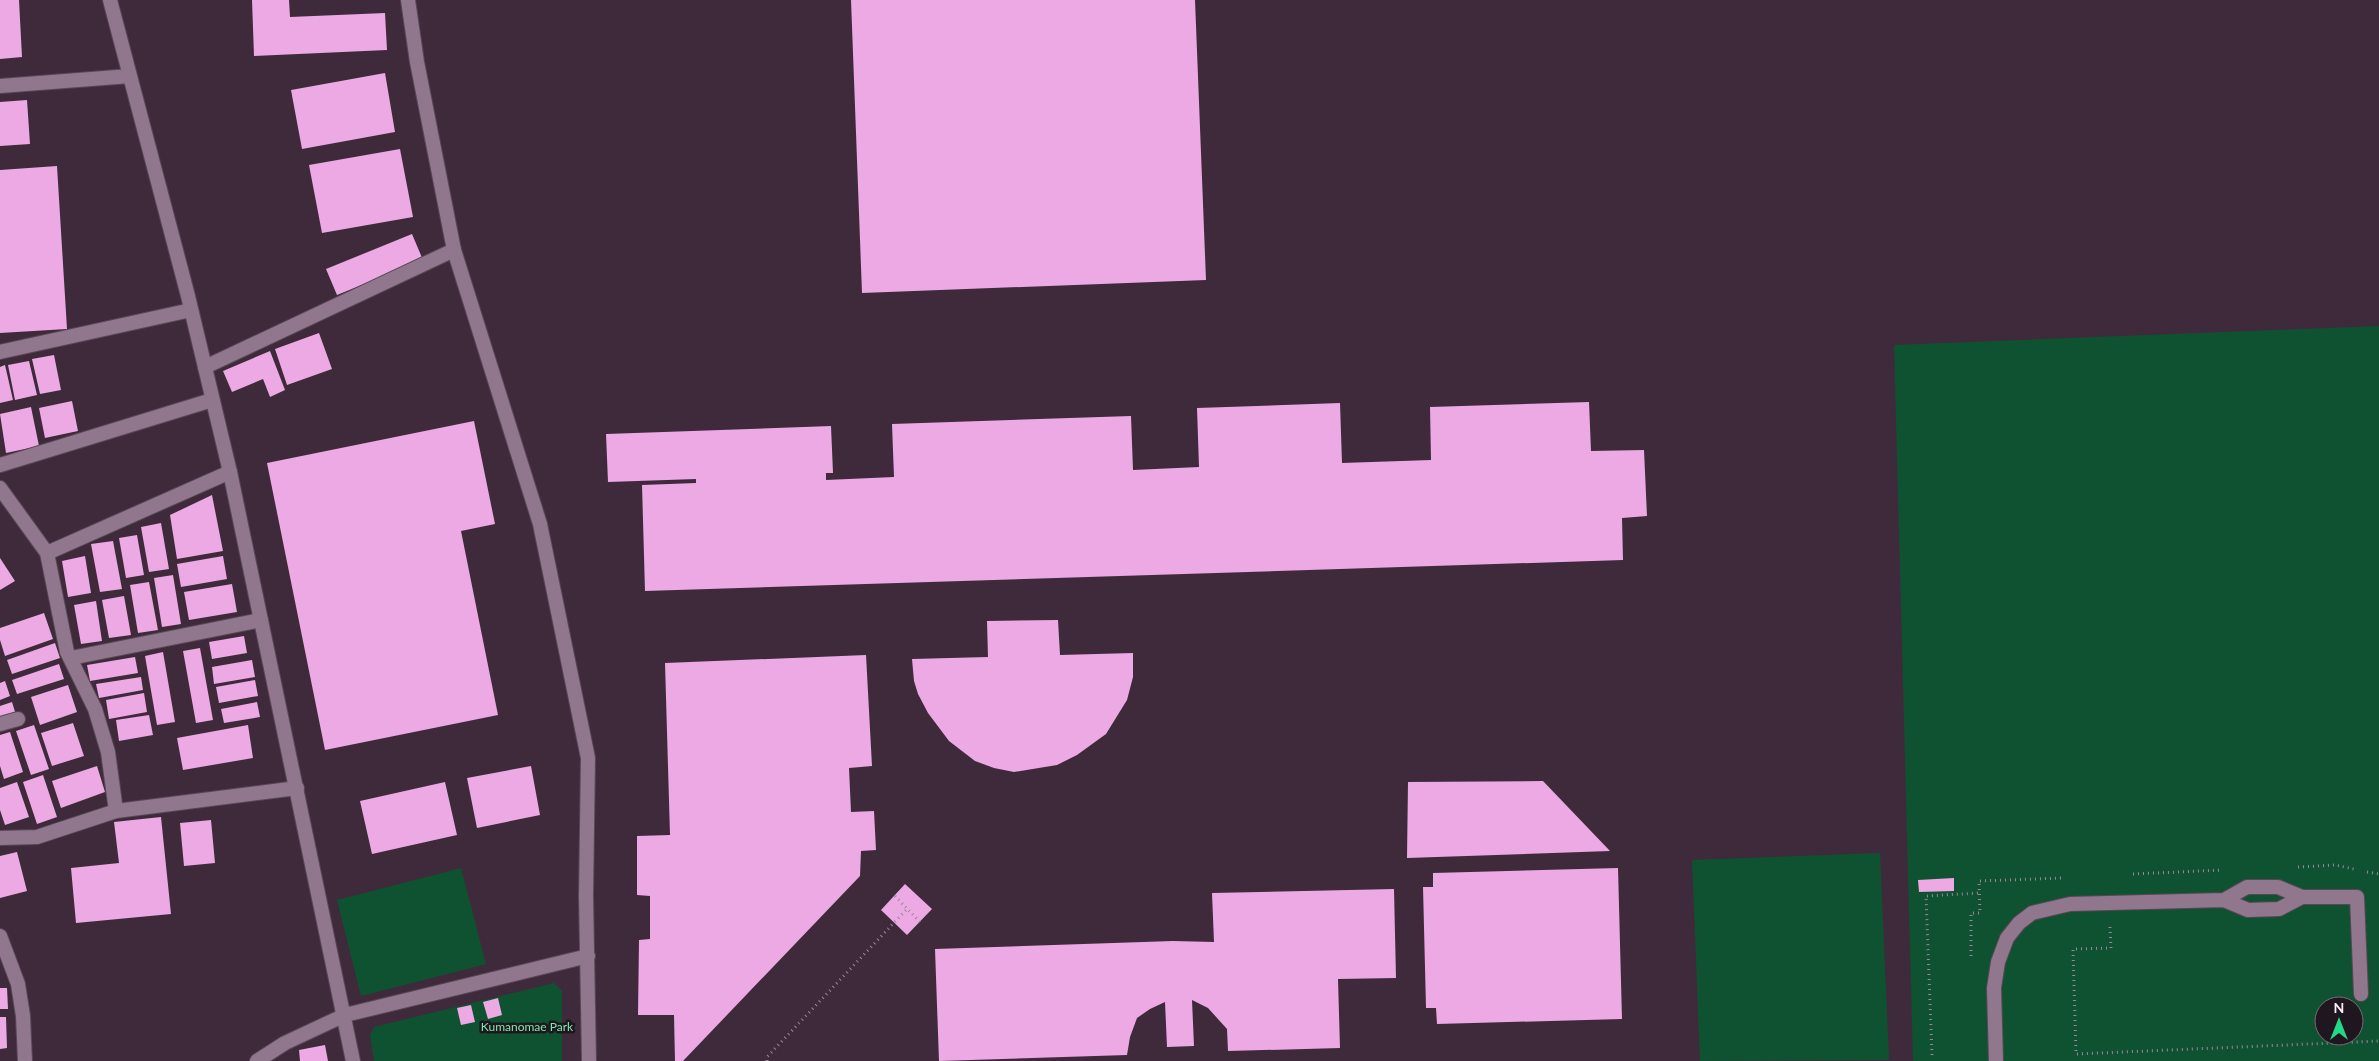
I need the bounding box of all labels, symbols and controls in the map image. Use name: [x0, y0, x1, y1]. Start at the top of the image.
north arrow: [2314, 996, 2364, 1046]
text: N: [2334, 999, 2344, 1016]
park label: Kumanomae Park: [481, 1019, 574, 1034]

